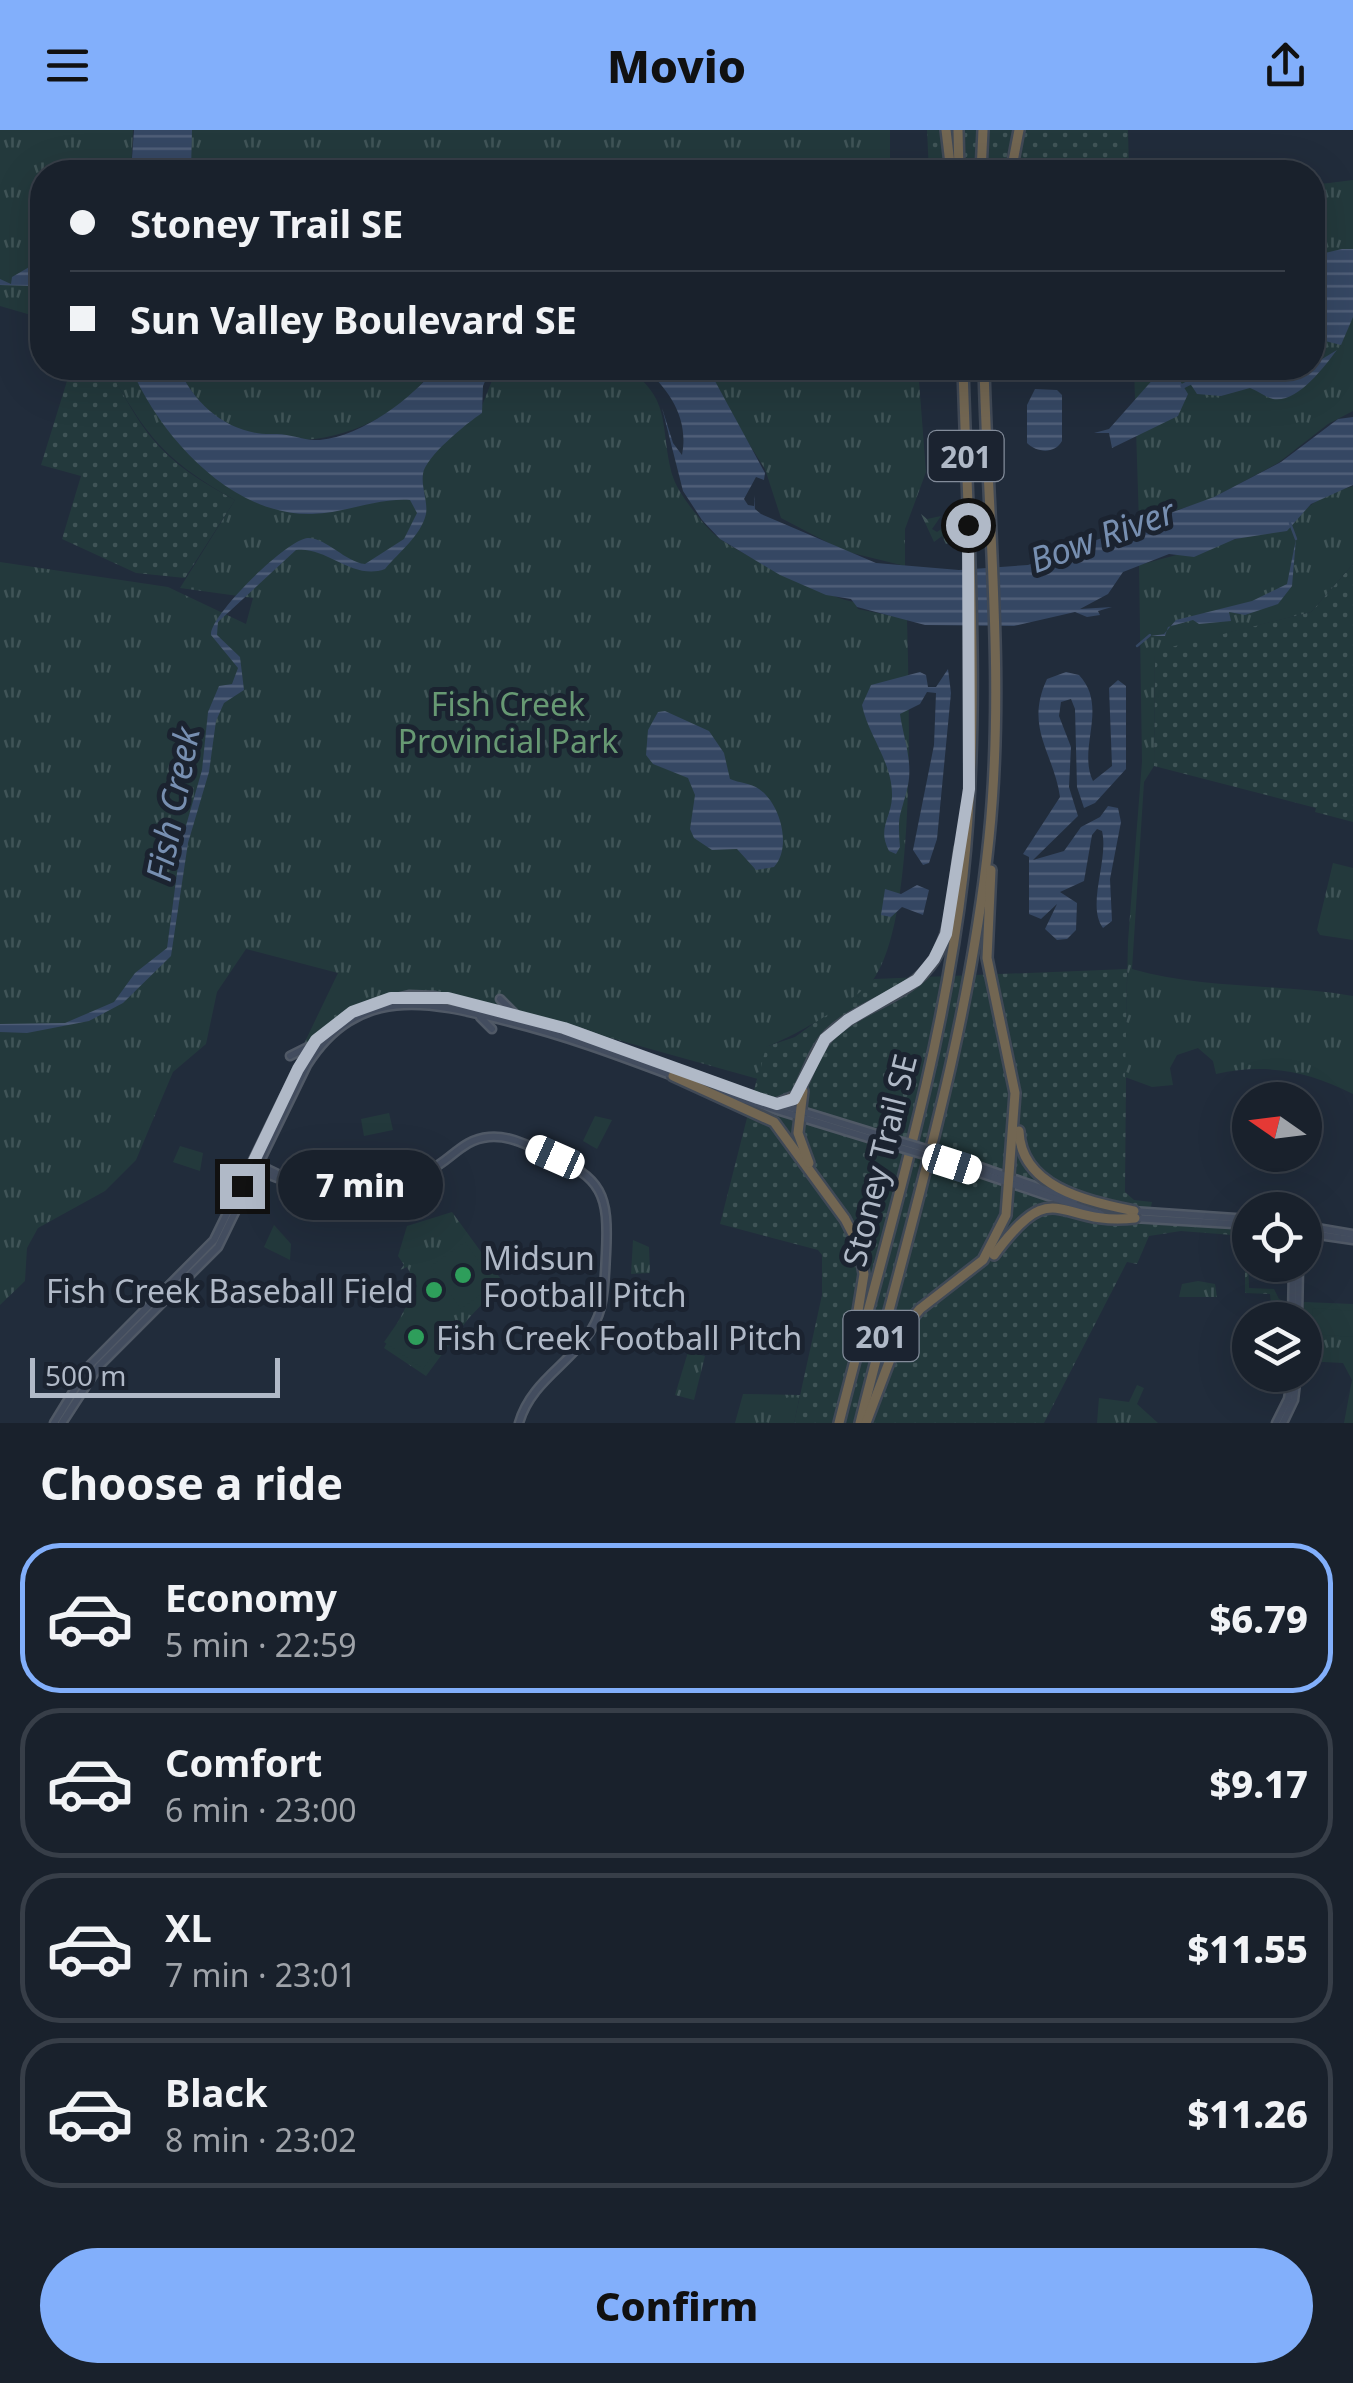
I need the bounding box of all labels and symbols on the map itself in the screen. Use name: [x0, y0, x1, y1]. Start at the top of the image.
road number: 201: [928, 431, 1004, 481]
water label: Bow River: [1023, 486, 1183, 583]
route start: [946, 503, 991, 548]
park label: Fish Creek Provincial Park: [398, 682, 618, 762]
water label: Fish Creek: [134, 721, 210, 885]
street label: Stoney Trail SE: [832, 1049, 926, 1271]
north arrow: [1232, 1082, 1322, 1172]
car: [521, 1131, 589, 1183]
car: [919, 1140, 985, 1188]
callout: 7 min: [277, 1151, 442, 1221]
route end: [220, 1164, 265, 1209]
place label: Midsun Football Pitch: [483, 1236, 687, 1316]
marker: Midsun Football Pitch: [452, 1264, 474, 1286]
place label: Fish Creek Baseball Field: [46, 1269, 414, 1312]
marker: Fish Creek Baseball Field: [423, 1279, 445, 1301]
road number: 201: [844, 1311, 918, 1361]
place label: Fish Creek Football Pitch: [436, 1316, 802, 1359]
marker: Fish Creek Football Pitch: [405, 1326, 427, 1348]
scale bar: [30, 1353, 280, 1398]

